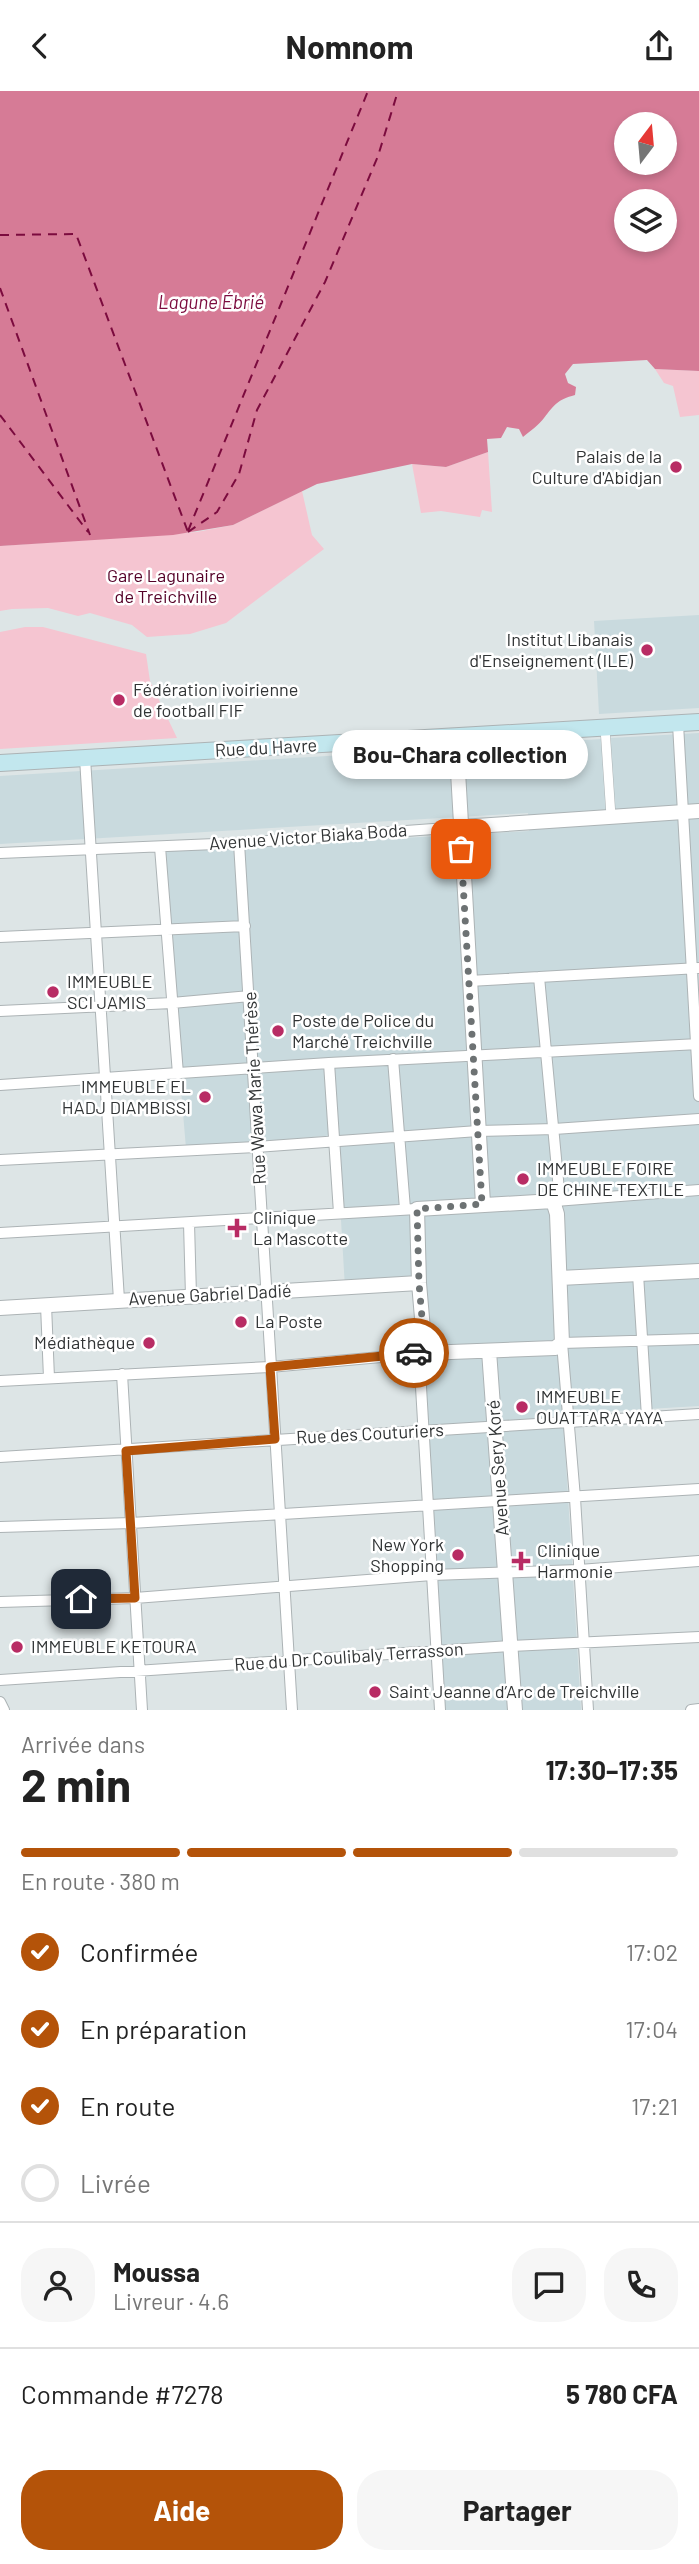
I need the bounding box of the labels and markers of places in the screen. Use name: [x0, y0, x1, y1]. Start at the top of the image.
place label: Palais de la Culture d'Abidjan: [532, 445, 662, 488]
marker: Palais de la Culture d'Abidjan: [668, 459, 684, 475]
place label: Institut Libanais d'Enseignement (ILE): [469, 628, 633, 671]
marker: Institut Libanais d'Enseignement (ILE): [639, 642, 655, 658]
place label: Fédération ivoirienne de football FIF: [133, 678, 298, 721]
marker: Fédération ivoirienne de football FIF: [111, 692, 127, 708]
callout: Bou-Chara collection: [333, 730, 589, 779]
pin: [431, 819, 491, 879]
place label: IMMEUBLE SCI JAMIS: [67, 970, 152, 1013]
marker: IMMEUBLE SCI JAMIS: [45, 984, 61, 1000]
place label: Poste de Police du Marché Treichville: [292, 1009, 434, 1052]
marker: Poste de Police du Marché Treichville: [270, 1023, 286, 1039]
place label: IMMEUBLE EL HADJ DIAMBISSI: [62, 1075, 191, 1118]
marker: IMMEUBLE EL HADJ DIAMBISSI: [197, 1089, 213, 1105]
place label: IMMEUBLE FOIRE DE CHINE TEXTILE: [537, 1157, 684, 1200]
marker: IMMEUBLE FOIRE DE CHINE TEXTILE: [515, 1171, 531, 1187]
place label: Clinique La Mascotte: [253, 1206, 348, 1249]
marker: Clinique La Mascotte: [227, 1218, 247, 1238]
place label: La Poste: [255, 1310, 323, 1332]
marker: La Poste: [233, 1314, 249, 1330]
place label: Médiathèque: [34, 1331, 135, 1353]
marker: Médiathèque: [141, 1335, 157, 1351]
place label: IMMEUBLE OUATTARA YAYA: [536, 1385, 663, 1428]
marker: IMMEUBLE OUATTARA YAYA: [514, 1399, 530, 1415]
place label: New York Shopping: [370, 1533, 444, 1576]
place label: Clinique Harmonie: [537, 1539, 613, 1582]
marker: New York Shopping: [450, 1547, 466, 1563]
marker: Clinique Harmonie: [511, 1551, 531, 1571]
pin: [51, 1569, 111, 1629]
place label: IMMEUBLE KETOURA: [31, 1635, 197, 1657]
marker: IMMEUBLE KETOURA: [9, 1639, 25, 1655]
place label: Saint Jeanne d’Arc de Treichville: [389, 1680, 639, 1702]
marker: Saint Jeanne d’Arc de Treichville: [367, 1684, 383, 1700]

